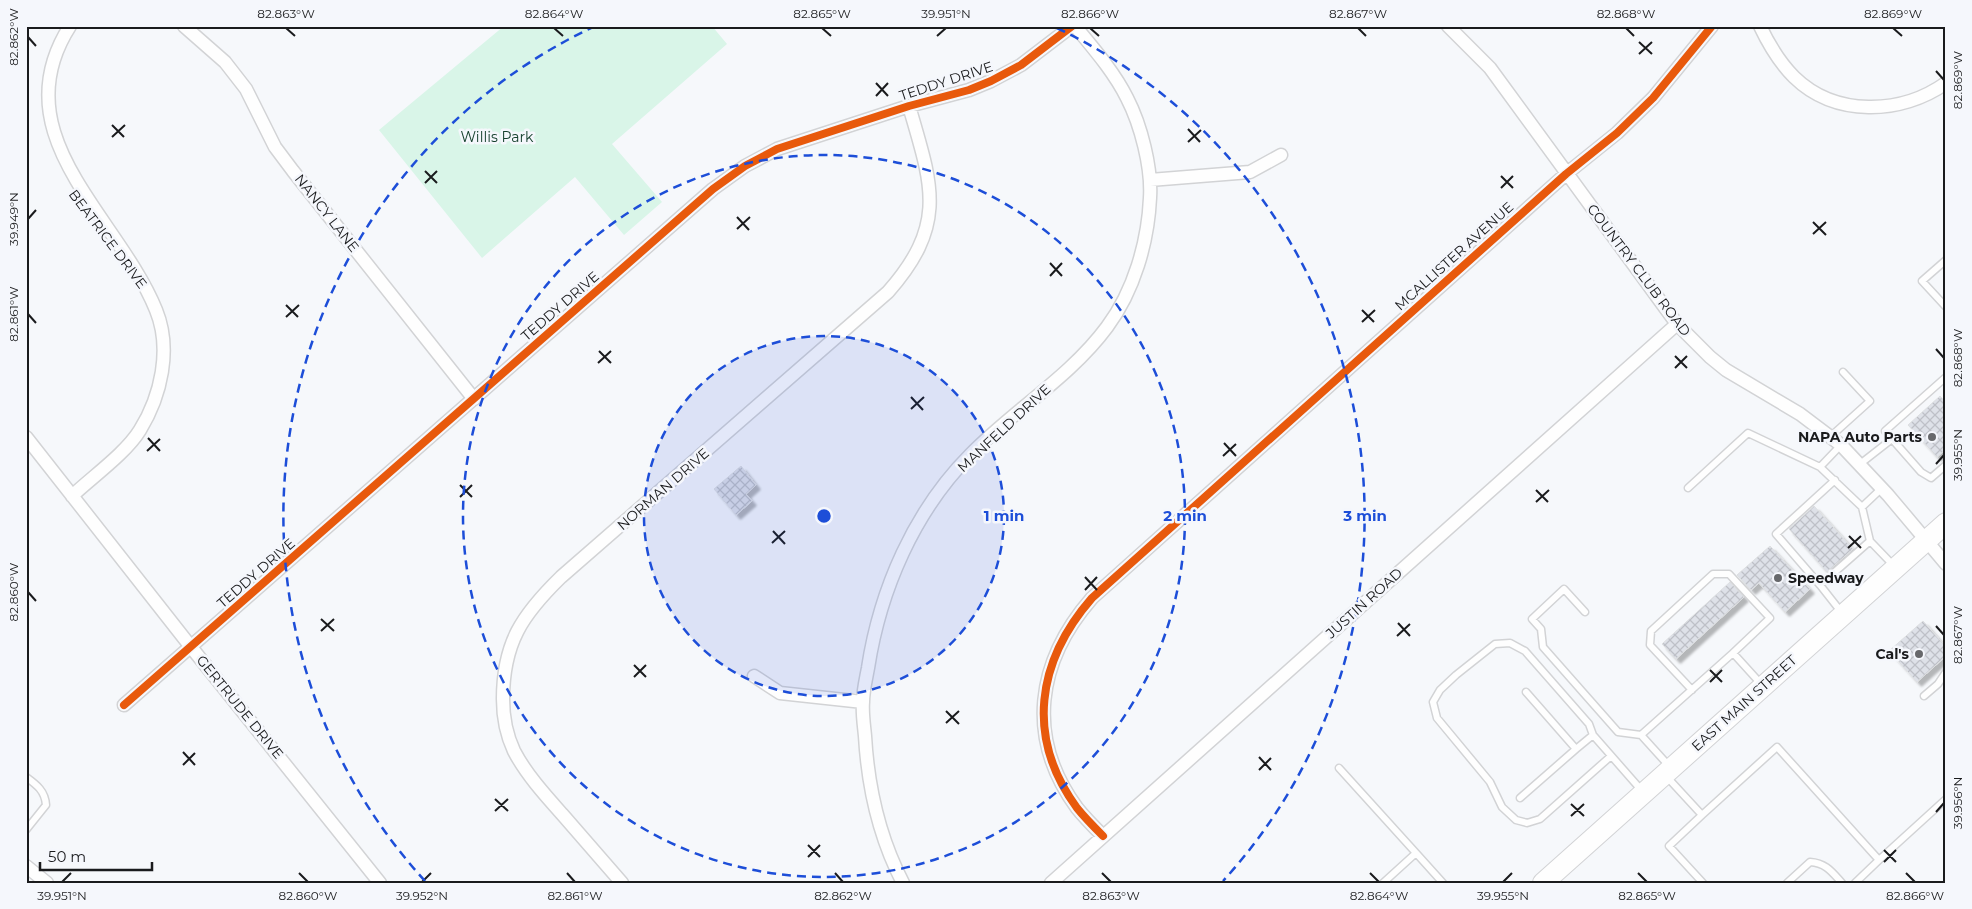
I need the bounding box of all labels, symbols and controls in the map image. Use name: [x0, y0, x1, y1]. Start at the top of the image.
text: 82.863°W: [257, 6, 315, 21]
text: 82.864°W: [525, 6, 583, 21]
text: 82.865°W: [793, 6, 851, 21]
text: 39.951°N: [921, 6, 971, 21]
text: 82.866°W: [1061, 6, 1119, 21]
text: 82.867°W: [1329, 6, 1387, 21]
text: 82.868°W: [1597, 6, 1655, 21]
text: 82.869°W: [1864, 6, 1922, 21]
text: 82.862°W: [6, 8, 21, 66]
text: 82.869°W: [1950, 51, 1965, 109]
street label: TEDDY DRIVE: [897, 57, 995, 105]
park label: Willis Park: [461, 128, 534, 146]
street label: NANCY LANE: [291, 170, 363, 256]
street label: BEATRICE DRIVE: [65, 186, 151, 292]
text: 39.949°N: [6, 192, 21, 246]
street label: MCALLISTER AVENUE: [1391, 198, 1517, 314]
street label: COUNTRY CLUB ROAD: [1583, 200, 1695, 340]
street label: TEDDY DRIVE: [517, 267, 603, 345]
text: 82.861°W: [6, 286, 21, 342]
text: 82.868°W: [1950, 329, 1965, 387]
street label: MANFELD DRIVE: [954, 380, 1054, 476]
place label: NAPA Auto Parts: [1798, 428, 1923, 446]
text: 39.955°N: [1950, 429, 1965, 481]
marker: NAPA Auto Parts: [1926, 431, 1938, 443]
street label: NORMAN DRIVE: [613, 444, 713, 534]
text: 1 min: [984, 506, 1024, 525]
text: 2 min: [1163, 506, 1207, 525]
text: 3 min: [1342, 506, 1387, 525]
centre of rings: [815, 507, 833, 525]
street label: TEDDY DRIVE: [213, 534, 299, 612]
text: 82.860°W: [6, 563, 21, 621]
street label: JUSTIN ROAD: [1321, 564, 1406, 643]
place label: Speedway: [1788, 569, 1864, 587]
marker: Speedway: [1772, 572, 1784, 584]
text: 82.867°W: [1950, 606, 1965, 664]
place label: Cal's: [1875, 645, 1910, 663]
marker: Cal's: [1913, 648, 1925, 660]
street label: GERTRUDE DRIVE: [193, 651, 287, 763]
street label: EAST MAIN STREET: [1688, 651, 1800, 755]
text: 39.956°N: [1950, 777, 1965, 829]
scale bar: [40, 839, 152, 871]
text: 50 m: [48, 847, 86, 866]
text: 39.951°N: [37, 888, 87, 903]
text: 82.860°W: [279, 888, 337, 903]
text: 39.952°N: [396, 888, 448, 903]
text: 82.861°W: [547, 888, 603, 903]
text: 82.862°W: [814, 888, 872, 903]
text: 82.863°W: [1082, 888, 1140, 903]
text: 82.864°W: [1350, 888, 1408, 903]
text: 39.955°N: [1477, 888, 1529, 903]
text: 82.865°W: [1618, 888, 1676, 903]
text: 82.866°W: [1886, 888, 1944, 903]

